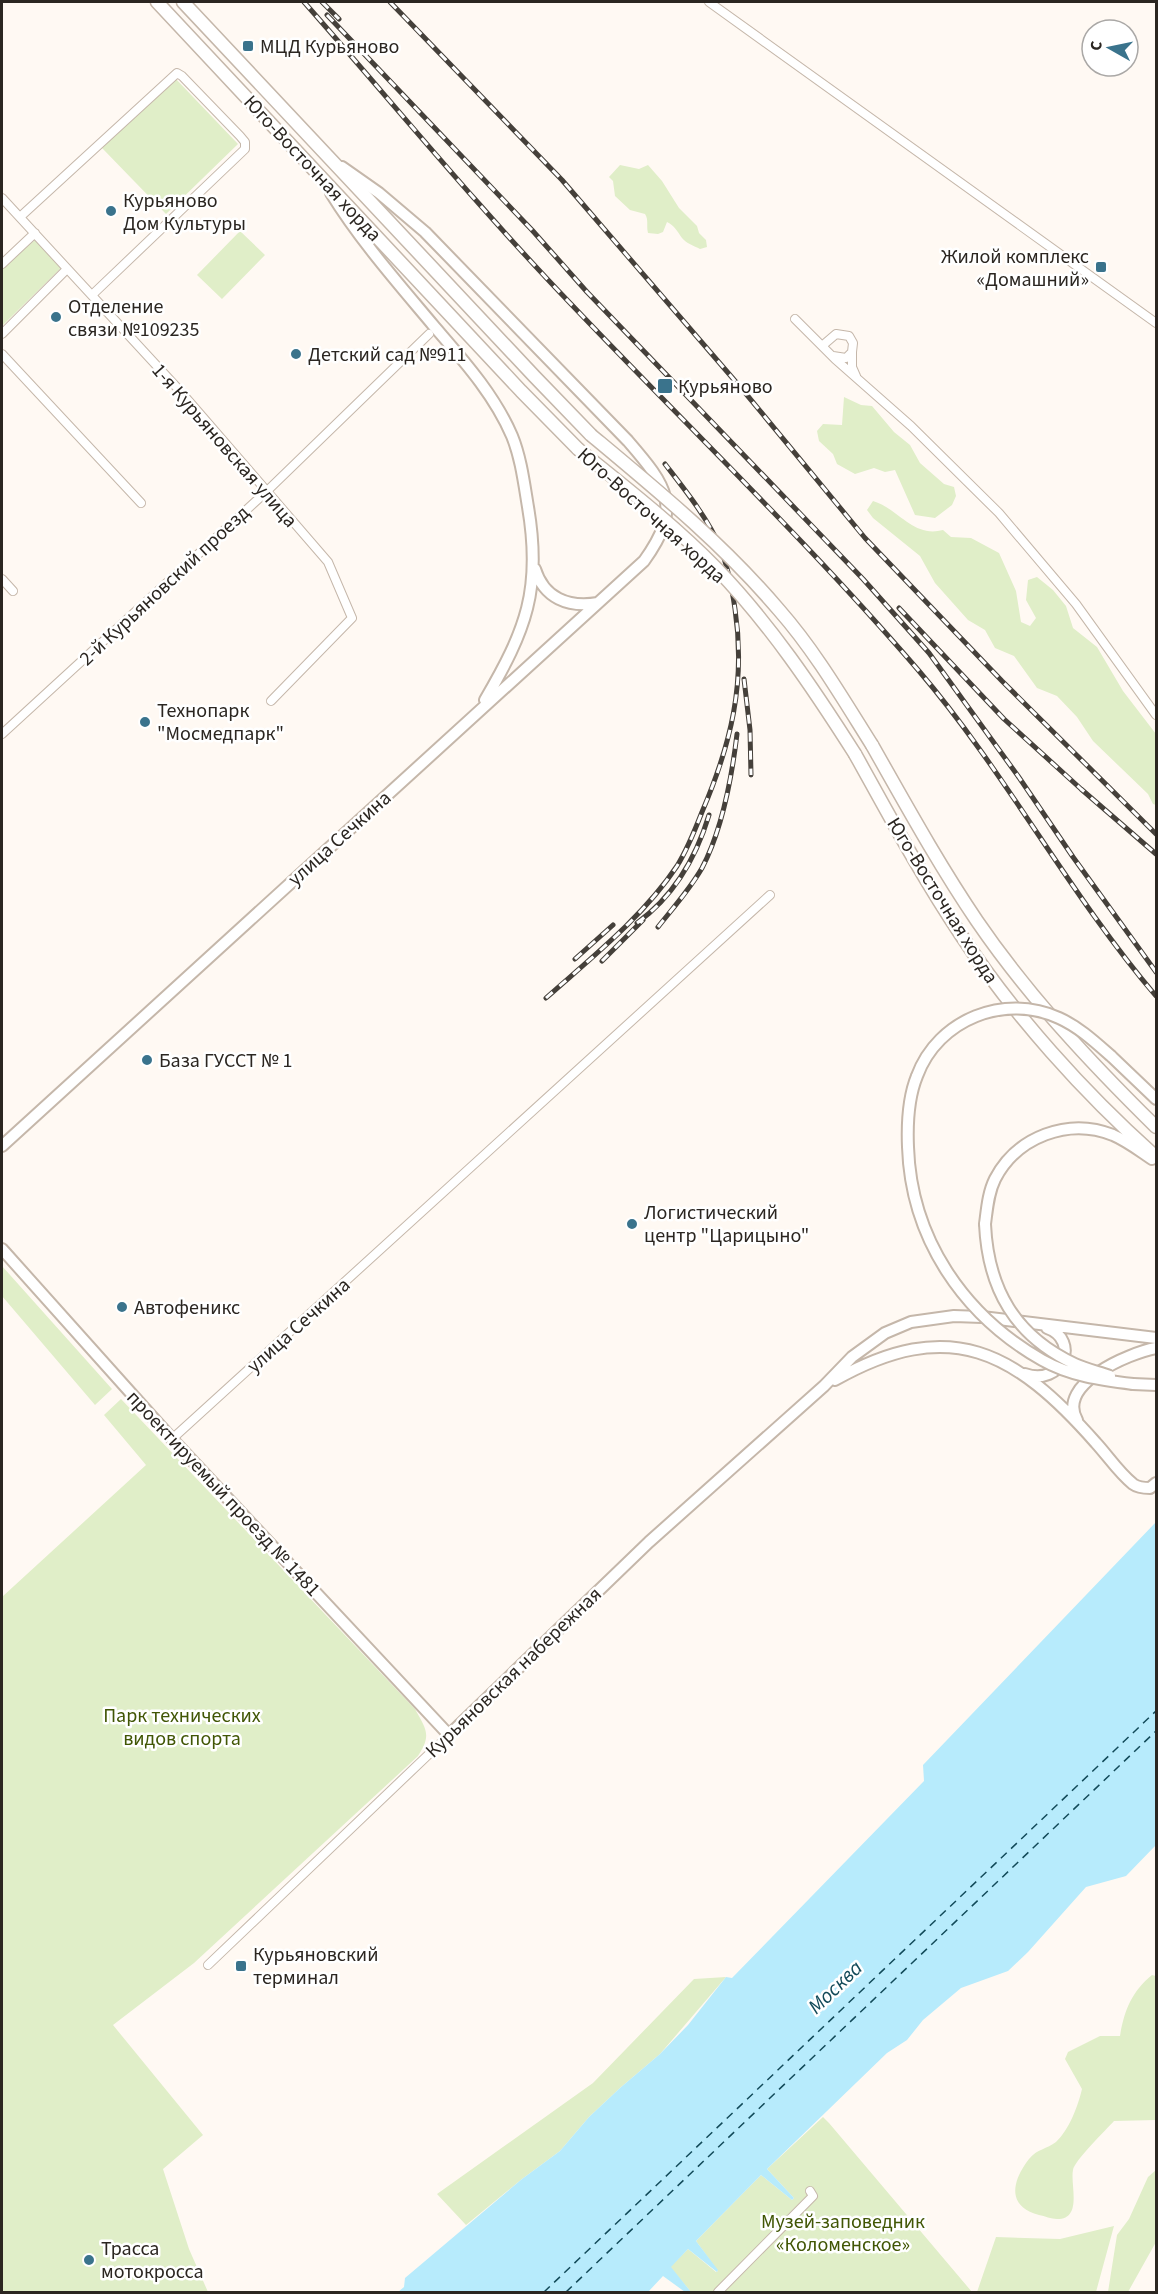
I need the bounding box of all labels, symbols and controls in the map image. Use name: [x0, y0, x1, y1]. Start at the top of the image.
north arrow: [1080, 18, 1140, 78]
place label: МЦД Курьяново: [260, 33, 399, 61]
marker: МЦД Курьяново: [241, 39, 255, 53]
text: С: [1085, 39, 1108, 52]
street label: Юго-Восточная хорда: [237, 89, 388, 248]
place label: Курьяново Дом Культуры: [123, 187, 246, 238]
marker: Курьяново Дом Культуры: [104, 204, 118, 218]
place label: Жилой комплекс «Домашний»: [941, 243, 1089, 294]
marker: Жилой комплекс «Домашний»: [1094, 260, 1108, 274]
place label: Отделение связи №109235: [68, 293, 199, 344]
marker: Отделение связи №109235: [49, 310, 63, 324]
place label: Детский сад №911: [308, 341, 467, 369]
marker: Детский сад №911: [289, 347, 303, 361]
street label: 1-я Курьяновская улица: [145, 357, 304, 534]
place label: Курьяново: [678, 373, 773, 401]
marker: Курьяново: [656, 377, 674, 395]
street label: Юго-Восточная хорда: [571, 441, 732, 590]
street label: 2-й Курьяновский проезд: [73, 499, 256, 672]
place label: Технопарк "Мосмедпарк": [157, 697, 284, 748]
marker: Технопарк "Мосмедпарк": [138, 715, 152, 729]
street label: улица Сечкина: [282, 785, 398, 893]
street label: Юго-Восточная хорда: [880, 812, 1005, 989]
place label: База ГУССТ № 1: [159, 1047, 292, 1075]
marker: База ГУССТ № 1: [140, 1053, 154, 1067]
place label: Логистический центр "Царицыно": [644, 1199, 809, 1250]
marker: Логистический центр "Царицыно": [625, 1217, 639, 1231]
street label: улица Сечкина: [241, 1272, 357, 1380]
place label: Автофеникс: [134, 1294, 240, 1322]
marker: Автофеникс: [115, 1300, 129, 1314]
street label: проектируемый проезд № 1481: [120, 1384, 327, 1603]
street label: Курьяновская набережная: [419, 1581, 608, 1765]
park label: Парк технических видов спорта: [103, 1702, 261, 1753]
place label: Курьяновский терминал: [253, 1941, 378, 1992]
water label: Москва: [801, 1953, 869, 2021]
marker: Курьяновский терминал: [234, 1959, 248, 1973]
park label: Музей-заповедник «Коломенское»: [761, 2208, 925, 2259]
place label: Трасса мотокросса: [101, 2235, 203, 2286]
marker: Трасса мотокросса: [82, 2253, 96, 2267]

